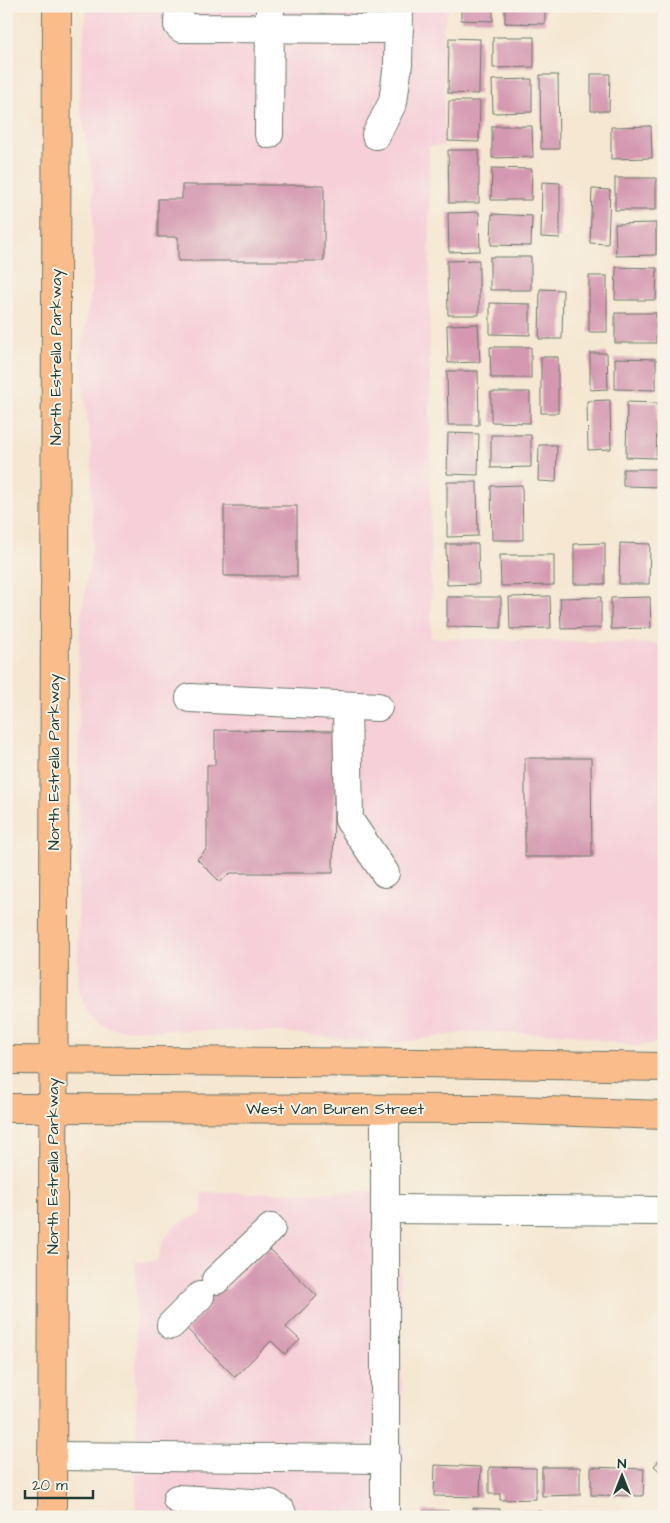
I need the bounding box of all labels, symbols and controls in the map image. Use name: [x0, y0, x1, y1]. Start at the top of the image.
street label: North Estrella Parkway: [45, 269, 68, 445]
street label: North Estrella Parkway: [43, 674, 66, 850]
street label: North Estrella Parkway: [42, 1078, 65, 1254]
street label: West Van Buren Street: [246, 1098, 425, 1120]
north arrow: [598, 1450, 648, 1500]
text: N: [618, 1454, 627, 1474]
scale bar: [25, 1468, 92, 1500]
text: 20 m: [32, 1475, 68, 1496]

